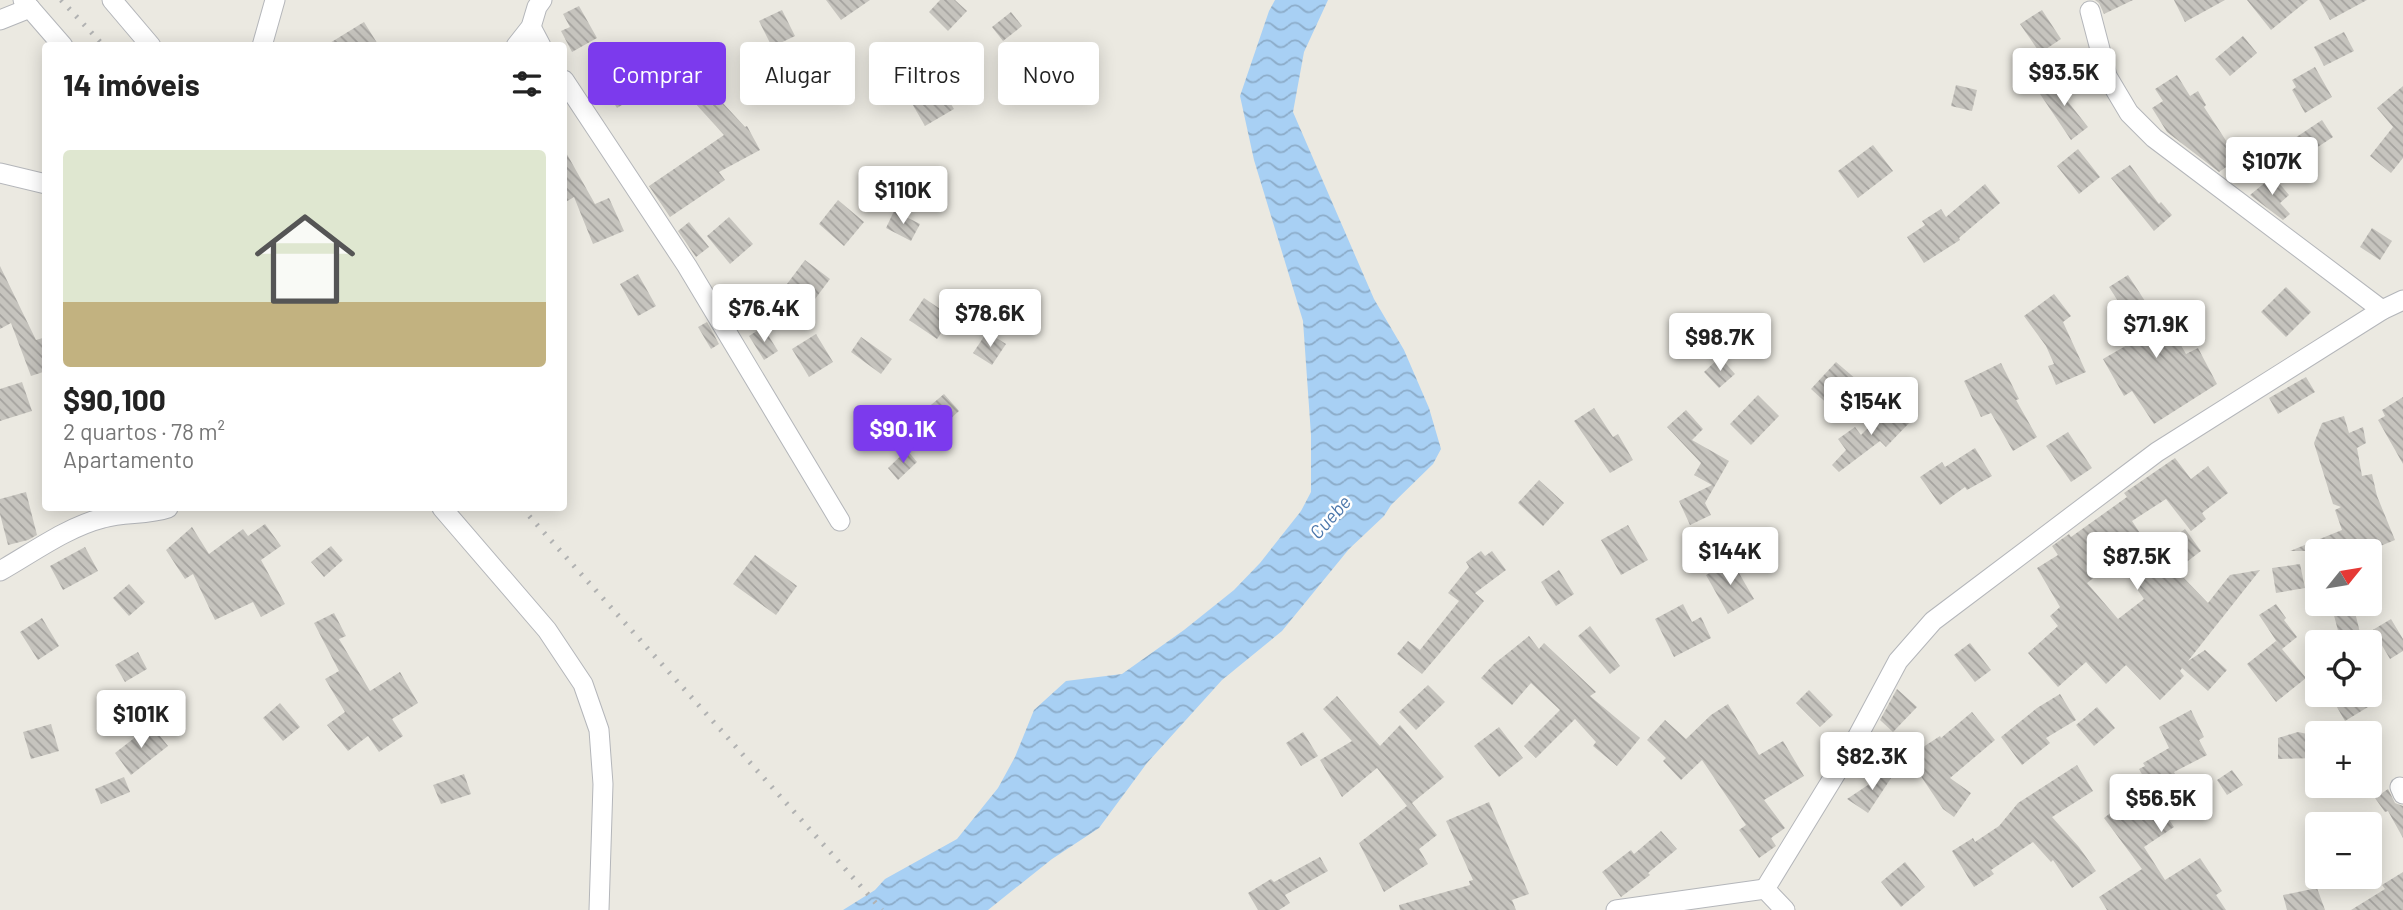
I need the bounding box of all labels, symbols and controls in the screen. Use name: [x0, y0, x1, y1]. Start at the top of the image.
chip: Comprar: [588, 42, 726, 105]
chip: Alugar: [740, 42, 855, 105]
chip: Filtros: [869, 42, 984, 105]
chip: Novo: [998, 42, 1099, 105]
pin: $93.5K: [2007, 48, 2121, 108]
text: $93.5K: [2029, 57, 2099, 85]
icon: filters: [508, 65, 546, 103]
text: 14 imóveis: [63, 66, 200, 102]
pin: $107K: [2223, 138, 2321, 197]
text: $107K: [2242, 146, 2302, 174]
pin: $110K: [854, 166, 952, 226]
text: $110K: [874, 175, 932, 203]
icon: home: [242, 196, 368, 322]
pin: $76.4K: [707, 284, 821, 344]
pin: $78.6K: [933, 290, 1047, 349]
text: $76.4K: [728, 293, 800, 321]
text: $78.6K: [955, 298, 1025, 326]
pin: $71.9K: [2099, 300, 2213, 360]
text: $71.9K: [2123, 309, 2189, 337]
pin: $98.7K: [1663, 314, 1777, 373]
text: $98.7K: [1685, 322, 1755, 350]
pin: $154K: [1822, 378, 1920, 437]
text: $90,100: [63, 381, 166, 417]
text: $154K: [1840, 386, 1902, 414]
pin: $90.1K: [846, 406, 960, 465]
text: $90.1K: [869, 414, 937, 442]
text: 2 quartos · 78 m²: [63, 417, 225, 445]
text: Apartamento: [63, 445, 194, 473]
water label: Cuebe: [1304, 490, 1355, 543]
pin: $144K: [1681, 528, 1779, 587]
pin: $87.5K: [2080, 532, 2194, 592]
text: $144K: [1698, 536, 1762, 564]
north arrow: [2305, 539, 2382, 616]
map controls: [2305, 539, 2382, 889]
text: $87.5K: [2103, 541, 2171, 569]
button: locate: [2305, 630, 2382, 707]
pin: $101K: [92, 690, 190, 750]
text: $101K: [113, 699, 169, 727]
button: +: [2305, 721, 2382, 798]
pin: $82.3K: [1815, 732, 1929, 792]
text: $82.3K: [1836, 741, 1908, 769]
pin: $56.5K: [2104, 774, 2218, 834]
text: $56.5K: [2126, 783, 2196, 811]
button: −: [2305, 812, 2382, 889]

